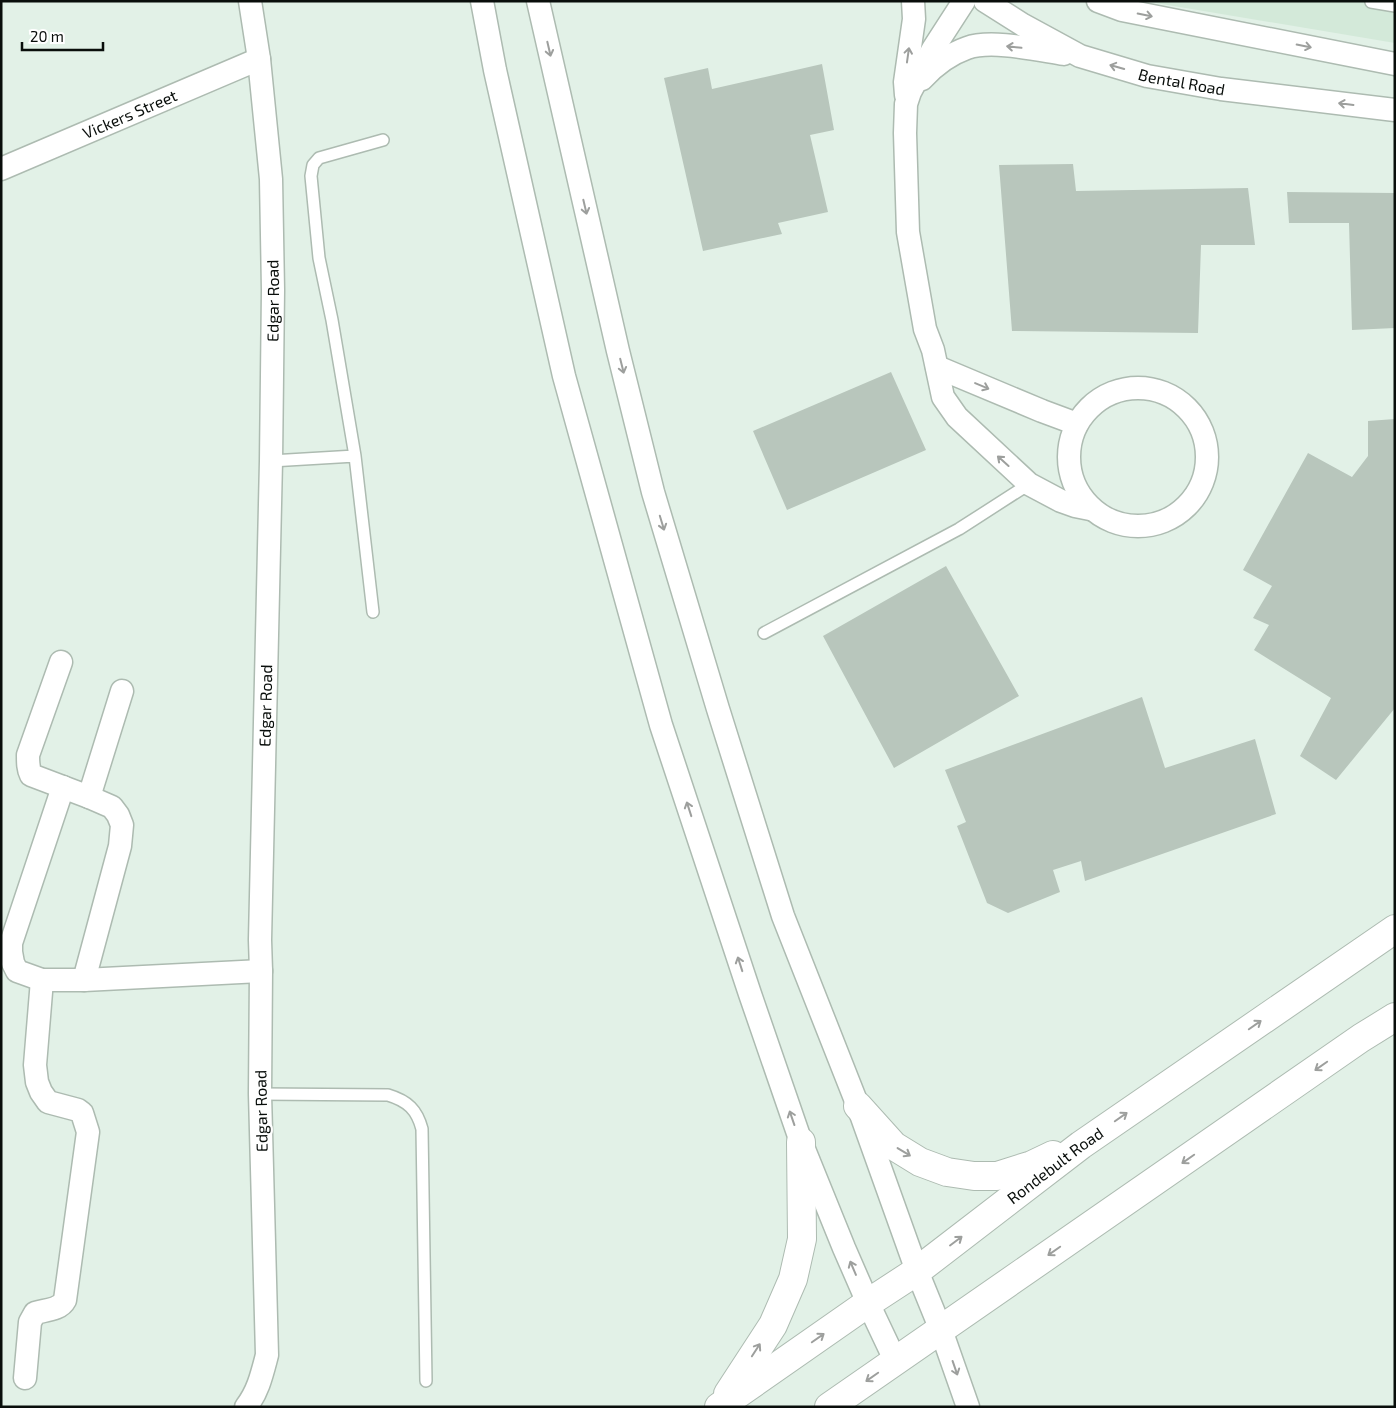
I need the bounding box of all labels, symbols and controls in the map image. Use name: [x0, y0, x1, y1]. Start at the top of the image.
one-way arrow: [1137, 11, 1153, 20]
scale bar: [22, 20, 104, 52]
text: 20 m: [30, 27, 64, 45]
one-way arrow: [545, 40, 554, 56]
one-way arrow: [1006, 42, 1022, 51]
one-way arrow: [1296, 42, 1312, 52]
one-way arrow: [904, 48, 914, 64]
one-way arrow: [1109, 62, 1125, 72]
street label: Bental Road: [1136, 64, 1227, 99]
street label: Vickers Street: [80, 85, 180, 142]
one-way arrow: [1339, 99, 1355, 109]
one-way arrow: [581, 199, 590, 215]
street label: Edgar Road: [262, 259, 282, 342]
one-way arrow: [617, 357, 627, 373]
one-way arrow: [974, 382, 989, 392]
one-way arrow: [997, 455, 1010, 467]
one-way arrow: [658, 514, 668, 530]
street label: Edgar Road: [254, 664, 275, 747]
one-way arrow: [684, 802, 693, 818]
one-way arrow: [735, 957, 744, 972]
one-way arrow: [1248, 1020, 1262, 1030]
one-way arrow: [1315, 1061, 1329, 1071]
street label: Edgar Road: [250, 1070, 271, 1152]
one-way arrow: [787, 1110, 796, 1126]
one-way arrow: [1114, 1112, 1128, 1122]
street label: Rondebult Road: [1003, 1123, 1106, 1207]
one-way arrow: [896, 1148, 910, 1158]
one-way arrow: [1181, 1154, 1195, 1164]
one-way arrow: [949, 1236, 962, 1247]
one-way arrow: [1048, 1246, 1062, 1256]
one-way arrow: [847, 1261, 857, 1276]
one-way arrow: [811, 1333, 825, 1343]
one-way arrow: [752, 1344, 762, 1358]
one-way arrow: [951, 1360, 960, 1376]
one-way arrow: [865, 1372, 879, 1382]

